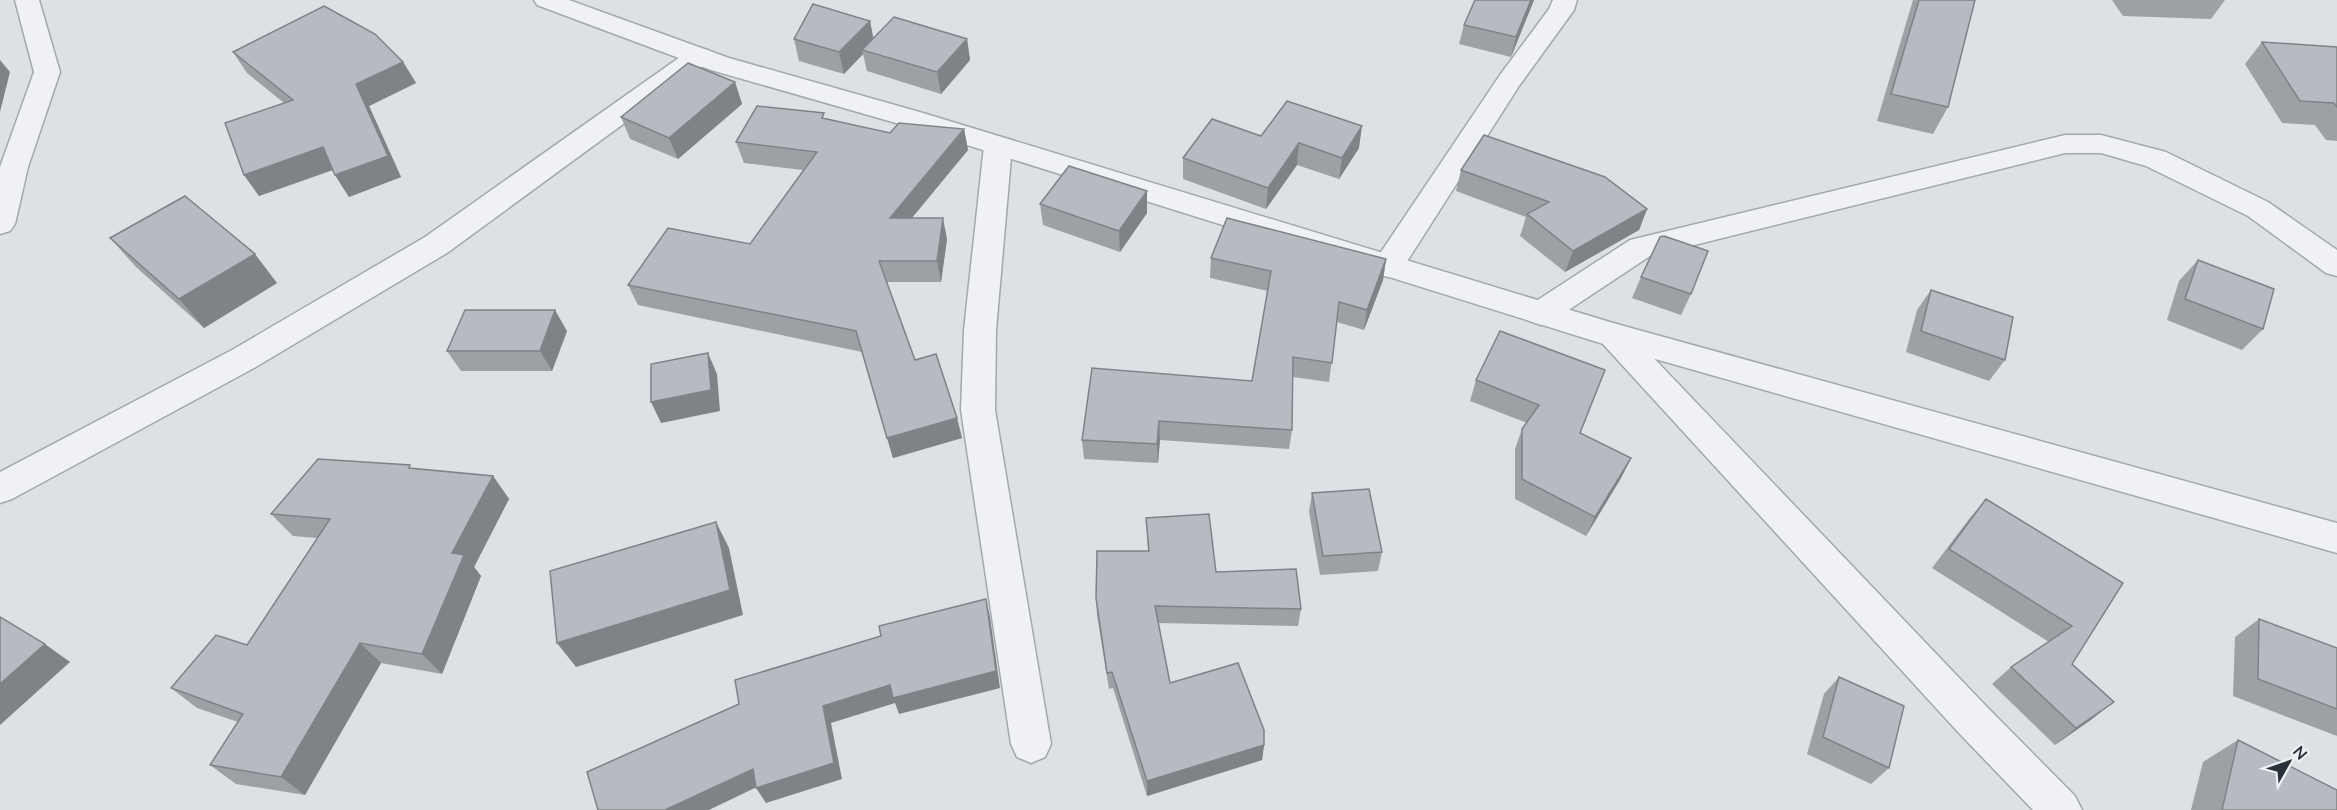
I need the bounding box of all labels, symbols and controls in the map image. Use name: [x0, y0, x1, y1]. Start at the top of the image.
north arrow: [2259, 732, 2319, 792]
text: N: [2287, 741, 2312, 765]

